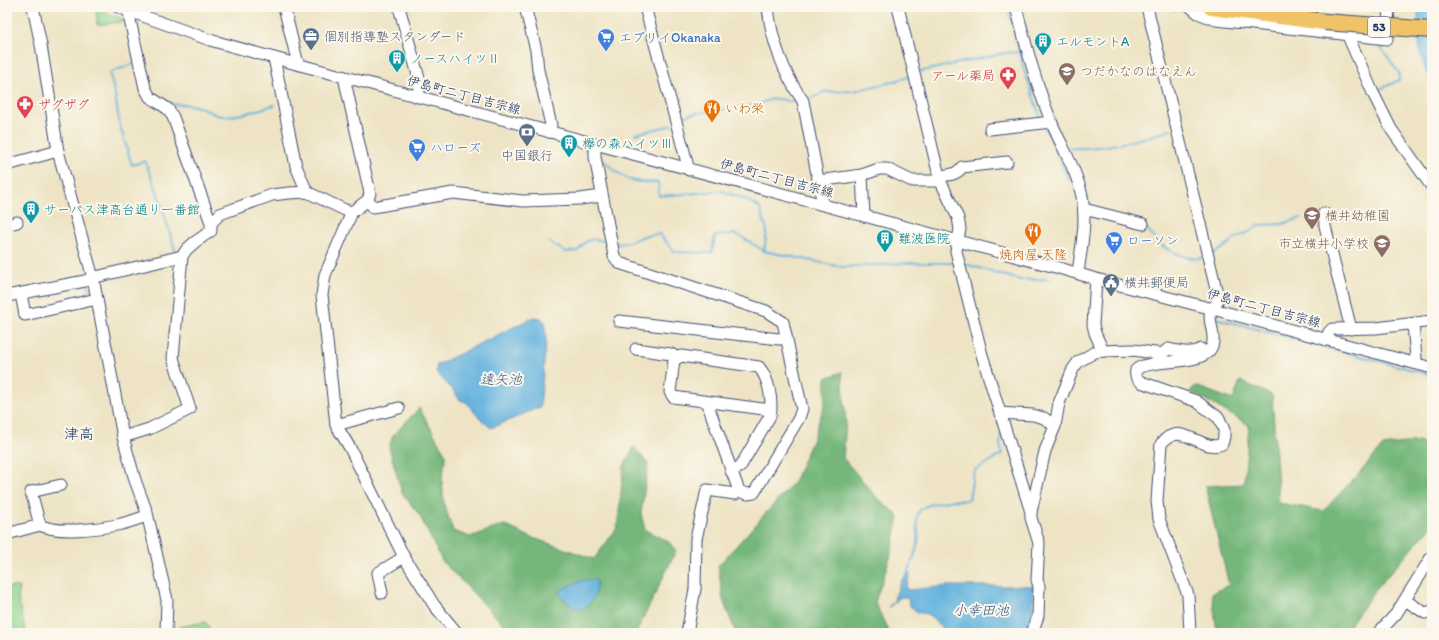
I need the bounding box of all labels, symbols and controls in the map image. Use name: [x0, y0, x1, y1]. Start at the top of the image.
road number: 53: [1368, 17, 1390, 37]
office icon: 個別指導塾スタンダード: [301, 26, 321, 51]
supermarket icon: エブリイOkanaka: [596, 27, 616, 52]
place label: 個別指導塾スタンダード: [324, 29, 465, 44]
place label: エブリイOkanaka: [619, 30, 721, 45]
building icon: エルモントA: [1033, 31, 1053, 56]
place label: エルモントA: [1056, 34, 1130, 49]
building icon: ノースハイツⅡ: [387, 48, 407, 73]
place label: ノースハイツⅡ: [410, 51, 500, 66]
school or university icon: つだかなのはなえん: [1057, 61, 1077, 86]
place label: つだかなのはなえん: [1080, 64, 1197, 79]
pharmacy icon: アール薬局: [998, 65, 1018, 90]
place label: アール薬局: [931, 68, 995, 83]
street label: 伊島町二丁目吉宗線: [406, 73, 523, 118]
pharmacy icon: ザグザグ: [15, 94, 35, 119]
place label: ザグザグ: [38, 97, 89, 112]
restaurant icon: いわ栄: [702, 98, 722, 123]
place label: いわ栄: [725, 101, 764, 116]
bank icon: 中国銀行: [517, 122, 537, 147]
building icon: 欅の森ハイツⅢ: [559, 133, 579, 158]
place label: 欅の森ハイツⅢ: [582, 136, 673, 151]
supermarket icon: ハローズ: [407, 137, 427, 162]
place label: ハローズ: [430, 140, 481, 155]
place label: 中国銀行: [501, 148, 553, 163]
street label: 伊島町二丁目吉宗線: [719, 156, 836, 201]
building icon: サーパス津高台通り一番館: [21, 199, 41, 224]
place label: サーパス津高台通り一番館: [44, 202, 200, 217]
school or university icon: 横井幼稚園: [1302, 205, 1322, 230]
place label: 横井幼稚園: [1325, 208, 1390, 223]
restaurant icon: 焼肉屋 天隆: [1023, 221, 1043, 246]
building icon: 難波医院: [875, 228, 895, 253]
supermarket icon: ローソン: [1104, 230, 1124, 255]
place label: 難波医院: [898, 231, 950, 246]
place label: ローソン: [1127, 233, 1179, 248]
school or university icon: 市立横井小学校: [1372, 233, 1392, 258]
place label: 市立横井小学校: [1278, 236, 1369, 251]
place label: 焼肉屋 天隆: [999, 247, 1067, 262]
public building icon: 横井郵便局: [1101, 272, 1121, 297]
place label: 横井郵便局: [1124, 275, 1189, 290]
street label: 伊島町二丁目吉宗線: [1206, 286, 1323, 331]
water label: 遠矢池: [480, 371, 523, 388]
district label: 津高: [64, 425, 94, 443]
water label: 小幸田池: [953, 602, 1010, 619]

